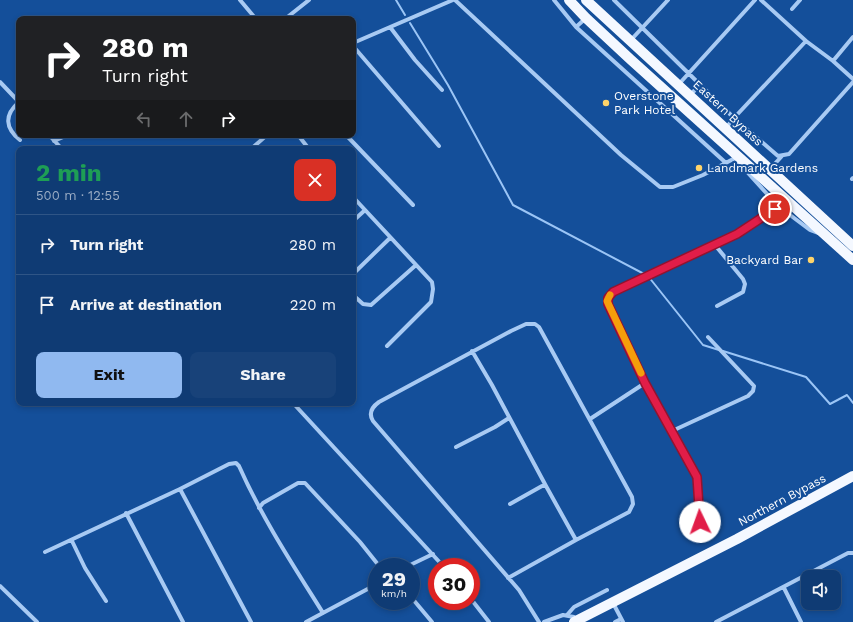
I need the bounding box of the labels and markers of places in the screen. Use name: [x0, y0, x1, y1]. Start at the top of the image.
place label: Overstone Park Hotel: [614, 89, 675, 117]
marker: Overstone Park Hotel: [601, 98, 611, 108]
place label: Landmark Gardens: [707, 161, 818, 175]
marker: Landmark Gardens: [694, 163, 704, 173]
pin: [758, 192, 792, 226]
place label: Backyard Bar: [726, 253, 803, 267]
marker: Backyard Bar: [806, 255, 816, 265]

